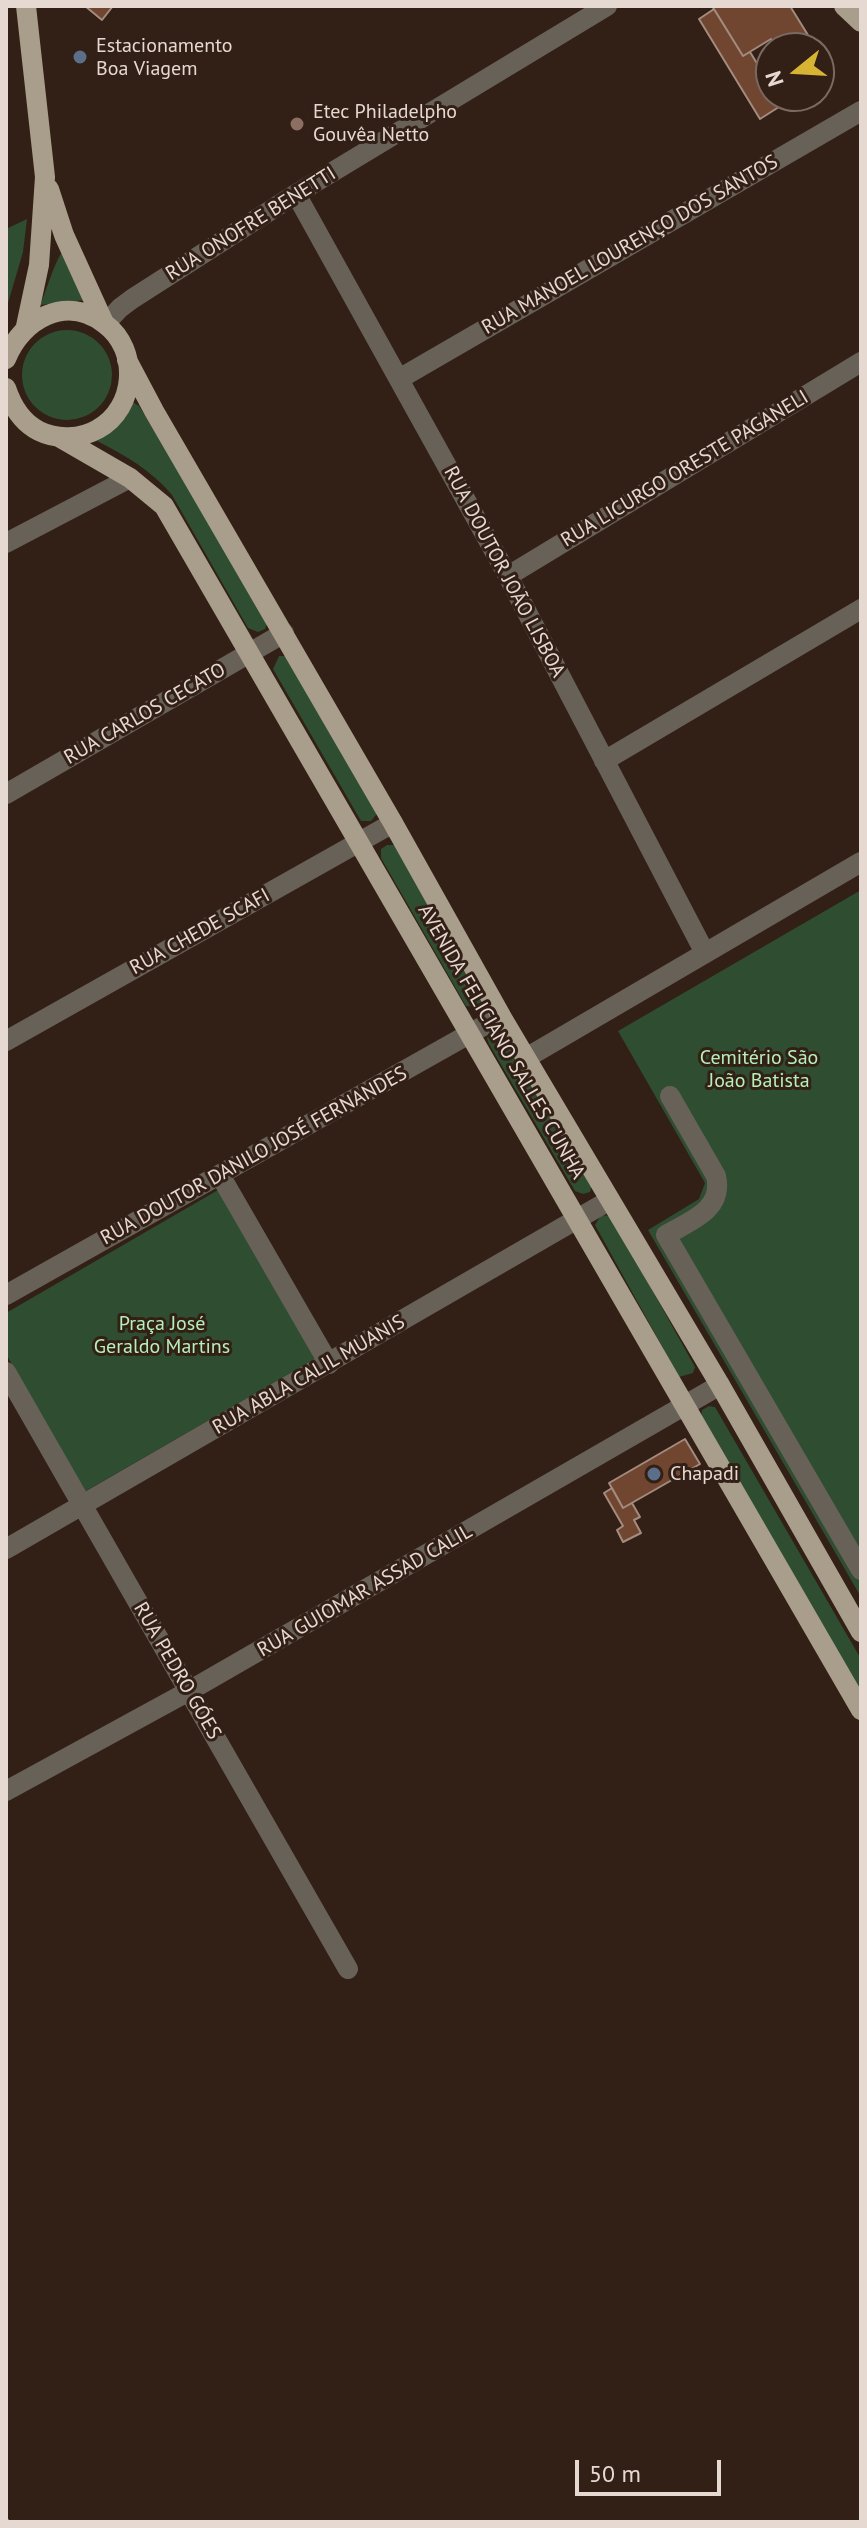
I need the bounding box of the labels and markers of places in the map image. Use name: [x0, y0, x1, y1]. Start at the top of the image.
place label: Estacionamento Boa Viagem: [96, 34, 232, 81]
marker: Estacionamento Boa Viagem: [71, 48, 89, 66]
place label: Etec Philadelpho Gouvêa Netto: [313, 100, 457, 147]
marker: Etec Philadelpho Gouvêa Netto: [288, 115, 306, 133]
place label: Chapadi: [670, 1462, 739, 1486]
marker: Chapadi: [645, 1465, 663, 1483]

